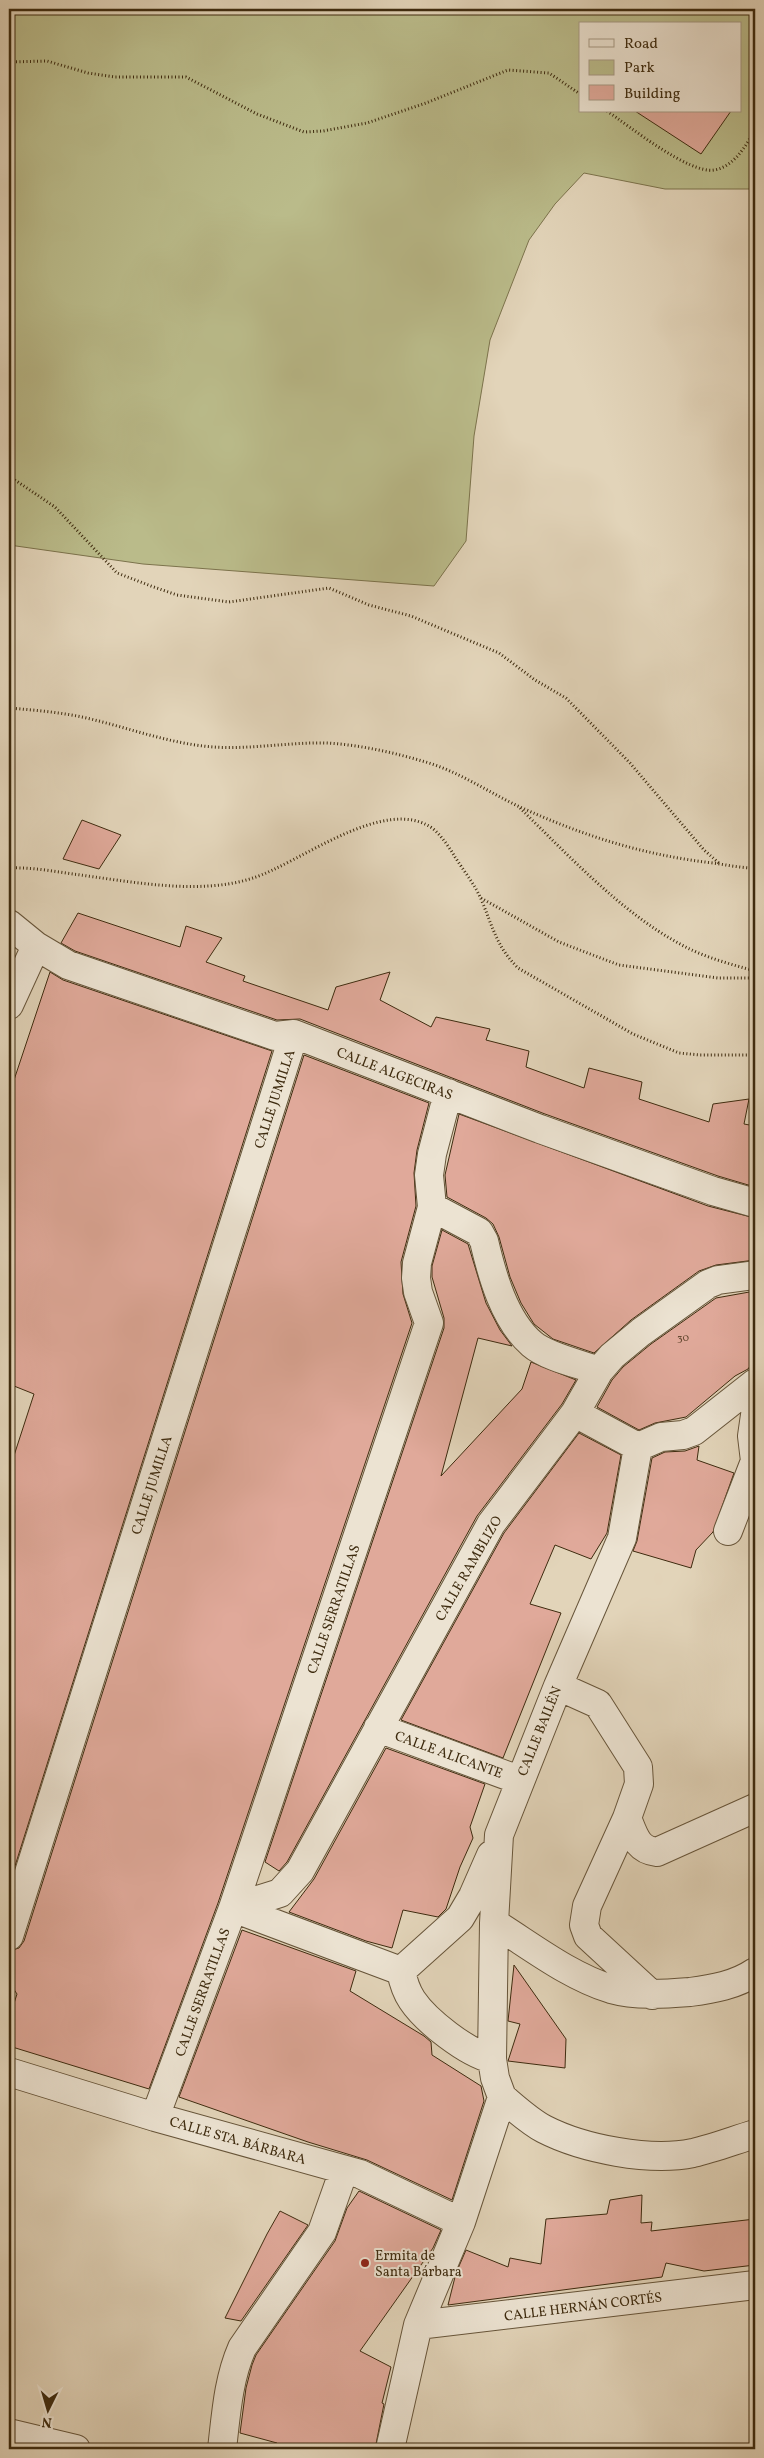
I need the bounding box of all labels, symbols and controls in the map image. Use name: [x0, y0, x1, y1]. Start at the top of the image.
legend: [579, 22, 742, 112]
text: Road: [624, 34, 658, 55]
text: Park: [624, 58, 655, 79]
text: Building: [624, 84, 681, 105]
street label: CALLE ALGECIRAS: [334, 1043, 455, 1105]
street label: CALLE JUMILLA: [250, 1047, 300, 1151]
house number: 30: [677, 1331, 689, 1346]
street label: CALLE JUMILLA: [127, 1433, 177, 1537]
street label: CALLE RAMBLIZO: [431, 1513, 507, 1625]
street label: CALLE SERRATILLAS: [303, 1542, 366, 1677]
street label: CALLE BAILÉN: [514, 1684, 567, 1779]
street label: CALLE ALICANTE: [392, 1727, 505, 1784]
street label: CALLE SERRATILLAS: [171, 1925, 236, 2060]
street label: CALLE STA. BÁRBARA: [167, 2113, 308, 2170]
place label: Ermita de Santa Bárbara: [375, 2247, 462, 2282]
marker: Ermita de Santa Bárbara: [359, 2257, 371, 2269]
street label: CALLE HERNÁN CORTÉS: [503, 2288, 663, 2327]
north arrow: [22, 2386, 72, 2436]
text: N: [41, 2412, 53, 2431]

